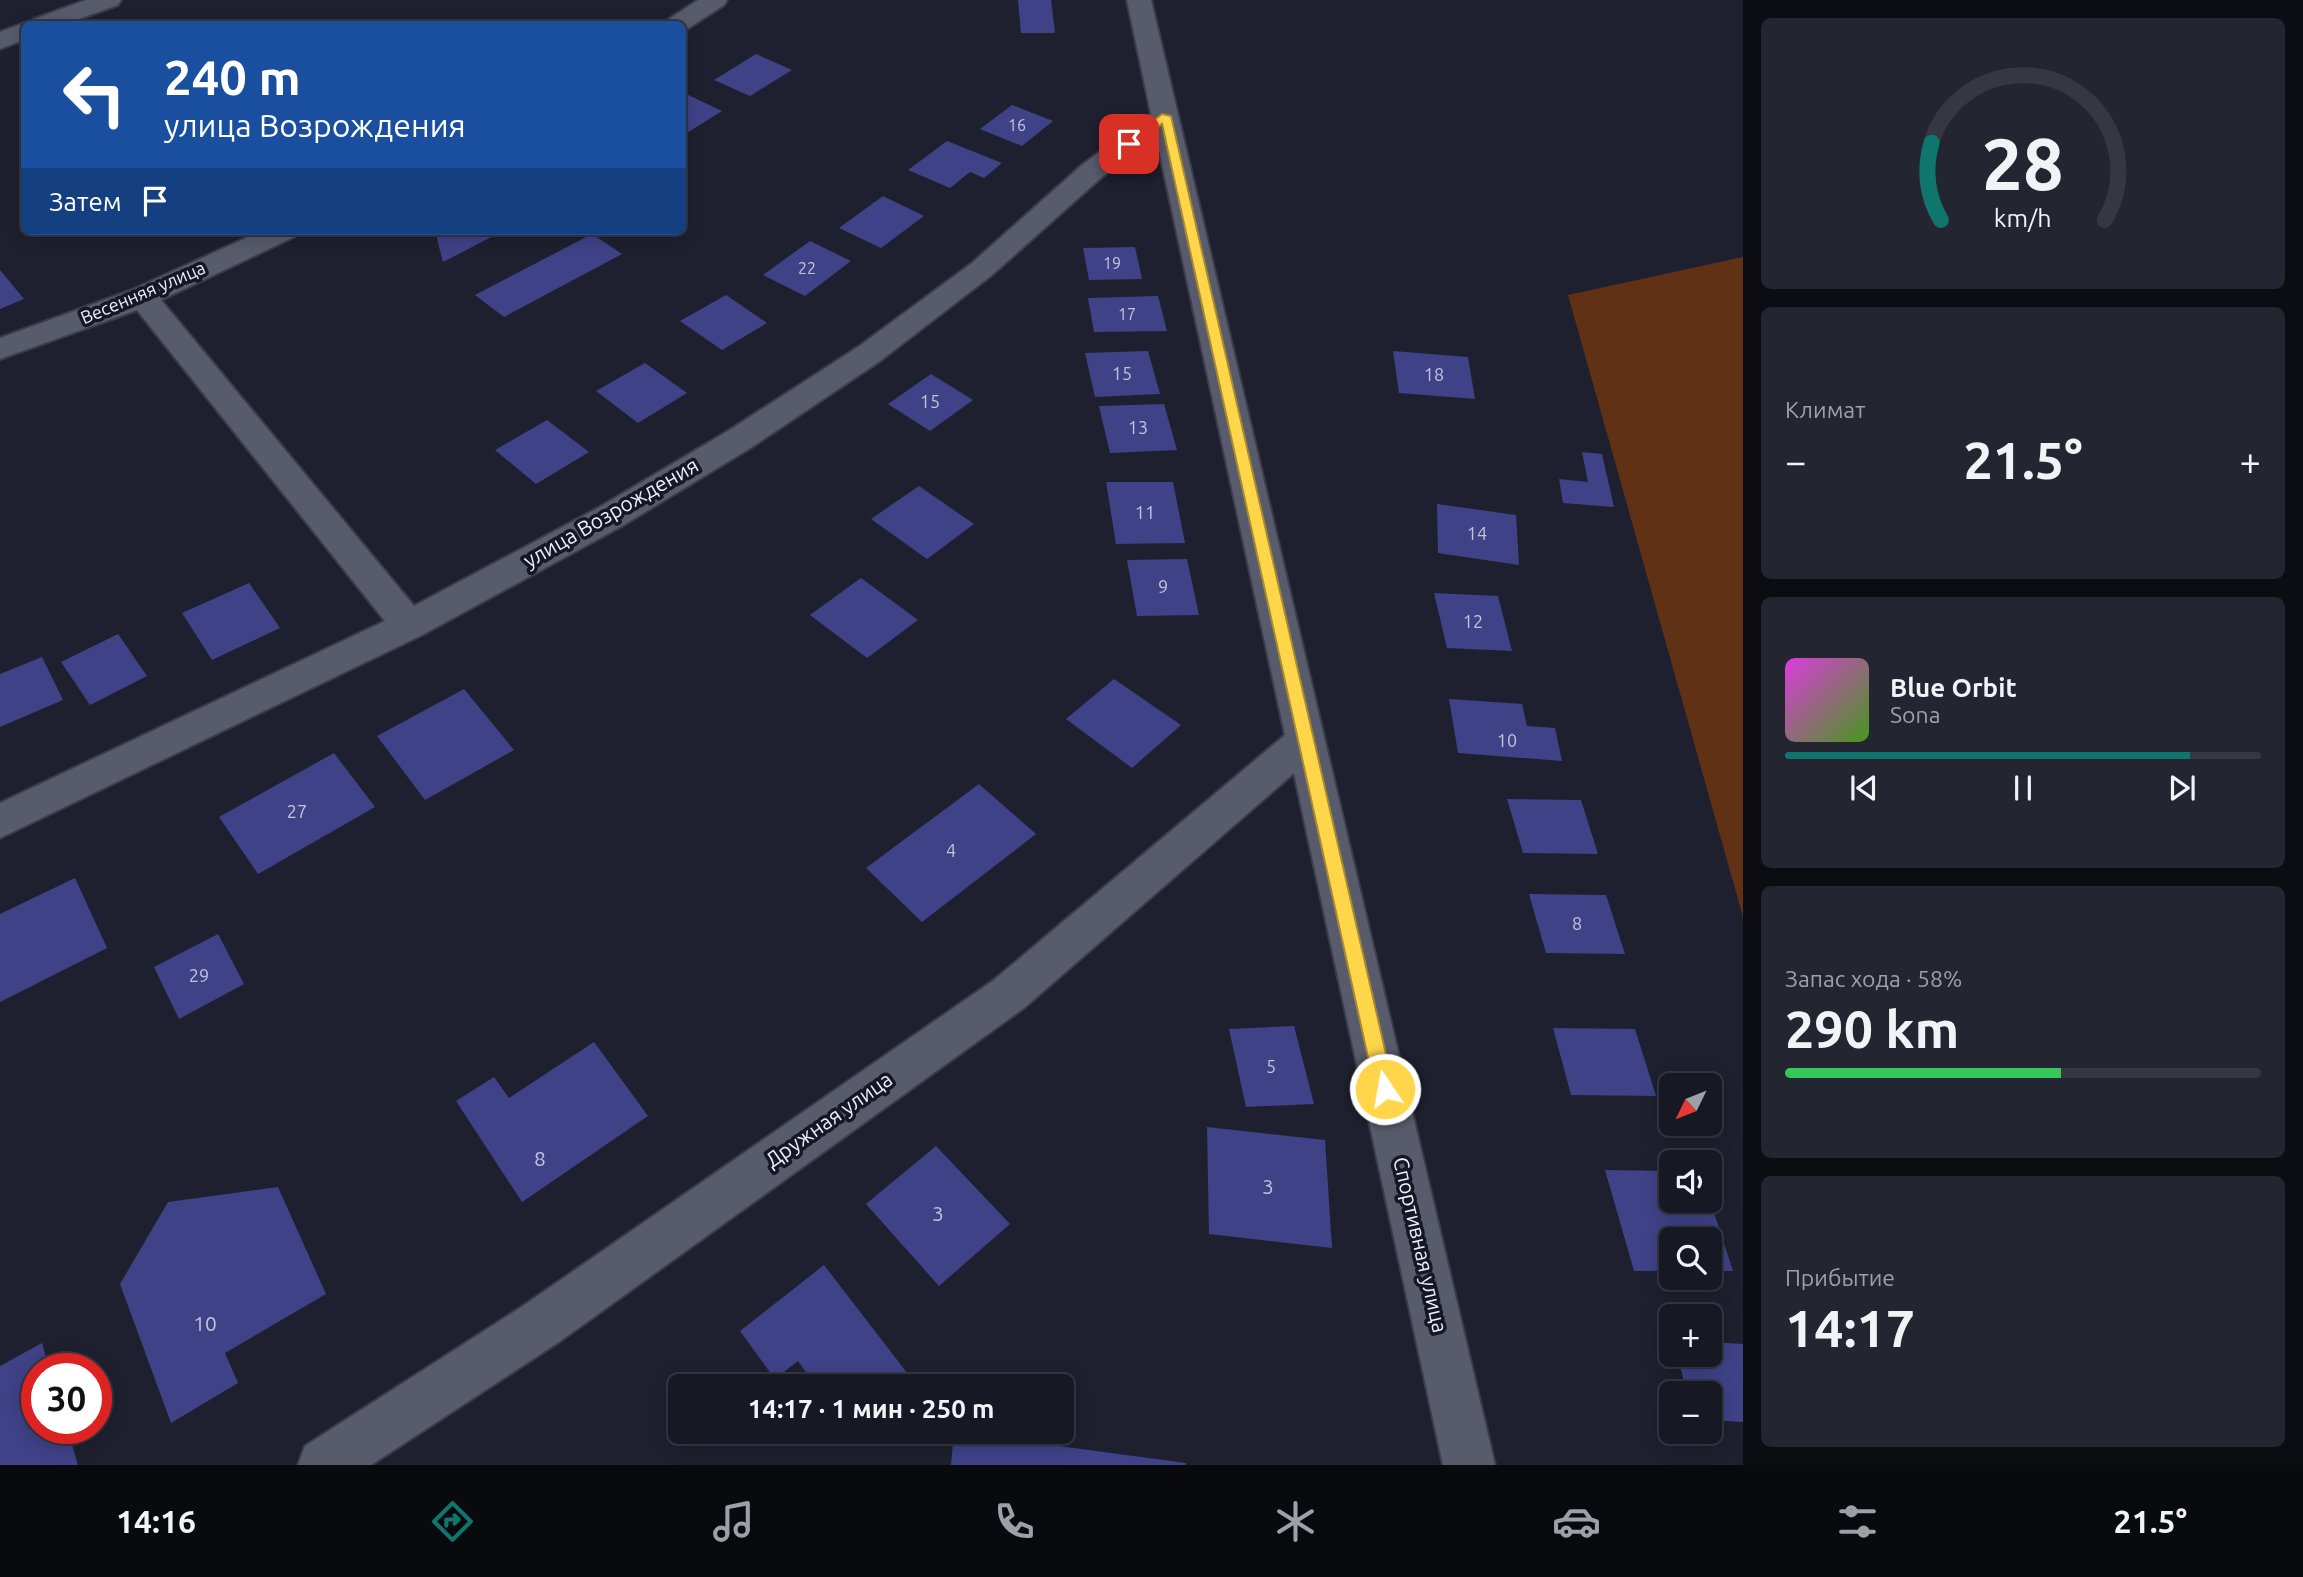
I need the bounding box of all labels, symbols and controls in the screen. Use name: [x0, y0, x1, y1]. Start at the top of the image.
icon: left: [49, 49, 140, 140]
text: 240 m: [164, 49, 301, 104]
text: улица Возрождения: [164, 107, 466, 143]
pin: [1099, 114, 1159, 174]
house number: 16: [1008, 116, 1026, 134]
text: 28: [1982, 122, 2064, 204]
icon: arrive: [1110, 125, 1148, 163]
icon: arrive: [136, 182, 174, 220]
text: Затем: [49, 187, 122, 216]
text: km/h: [1994, 204, 2052, 232]
house number: 19: [1103, 254, 1121, 272]
street label: Весенняя улица: [77, 257, 208, 327]
house number: 22: [798, 259, 816, 277]
house number: 17: [1118, 305, 1136, 323]
house number: 15: [1112, 363, 1132, 383]
house number: 18: [1424, 364, 1444, 384]
house number: 15: [920, 391, 940, 411]
text: Климат: [1785, 397, 1865, 422]
house number: 13: [1128, 417, 1148, 437]
text: 21.5°: [1963, 431, 2083, 489]
text: −: [1785, 440, 1806, 482]
text: +: [2240, 440, 2261, 482]
street label: улица Возрождения: [519, 452, 702, 572]
house number: 11: [1135, 502, 1155, 522]
house number: 14: [1467, 523, 1487, 543]
house number: 9: [1158, 576, 1168, 596]
house number: 12: [1463, 611, 1483, 631]
text: Blue Orbit: [1890, 673, 2017, 702]
text: Sona: [1890, 702, 1940, 727]
house number: 10: [1497, 730, 1517, 750]
icon: previous: [1845, 769, 1883, 807]
icon: pause: [2004, 769, 2042, 807]
icon: next: [2163, 769, 2201, 807]
house number: 27: [287, 801, 307, 821]
house number: 4: [946, 840, 956, 860]
house number: 8: [1572, 913, 1582, 933]
house number: 29: [189, 965, 209, 985]
text: Запас хода · 58%: [1785, 966, 1962, 991]
text: 290 km: [1785, 1000, 1959, 1058]
position arrow: [1348, 1052, 1422, 1126]
house number: 5: [1266, 1056, 1276, 1076]
street label: Дружная улица: [760, 1067, 896, 1172]
north arrow: [1659, 1073, 1722, 1136]
map controls: [1659, 1073, 1722, 1444]
house number: 8: [534, 1146, 546, 1170]
button: sound: [1659, 1150, 1722, 1213]
street label: Спортивная улица: [1389, 1155, 1453, 1335]
house number: 3: [1262, 1174, 1274, 1198]
house number: 3: [932, 1201, 944, 1225]
button: search: [1659, 1227, 1722, 1290]
text: Прибытие: [1785, 1265, 1895, 1290]
text: 14:17: [1785, 1299, 1915, 1357]
button: +: [1659, 1304, 1722, 1367]
house number: 10: [193, 1311, 217, 1335]
speed limit sign: 30: [21, 1353, 112, 1444]
button: −: [1659, 1381, 1722, 1444]
text: 14:17 · 1 мин · 250 m: [748, 1394, 994, 1423]
icon: directions: [428, 1497, 477, 1546]
icon: music: [709, 1497, 758, 1546]
icon: phone: [990, 1497, 1039, 1546]
icon: climate: [1271, 1497, 1320, 1546]
icon: car: [1552, 1497, 1601, 1546]
icon: filters: [1833, 1497, 1882, 1546]
text: 14:16: [116, 1503, 196, 1539]
text: 21.5°: [2114, 1503, 2187, 1539]

